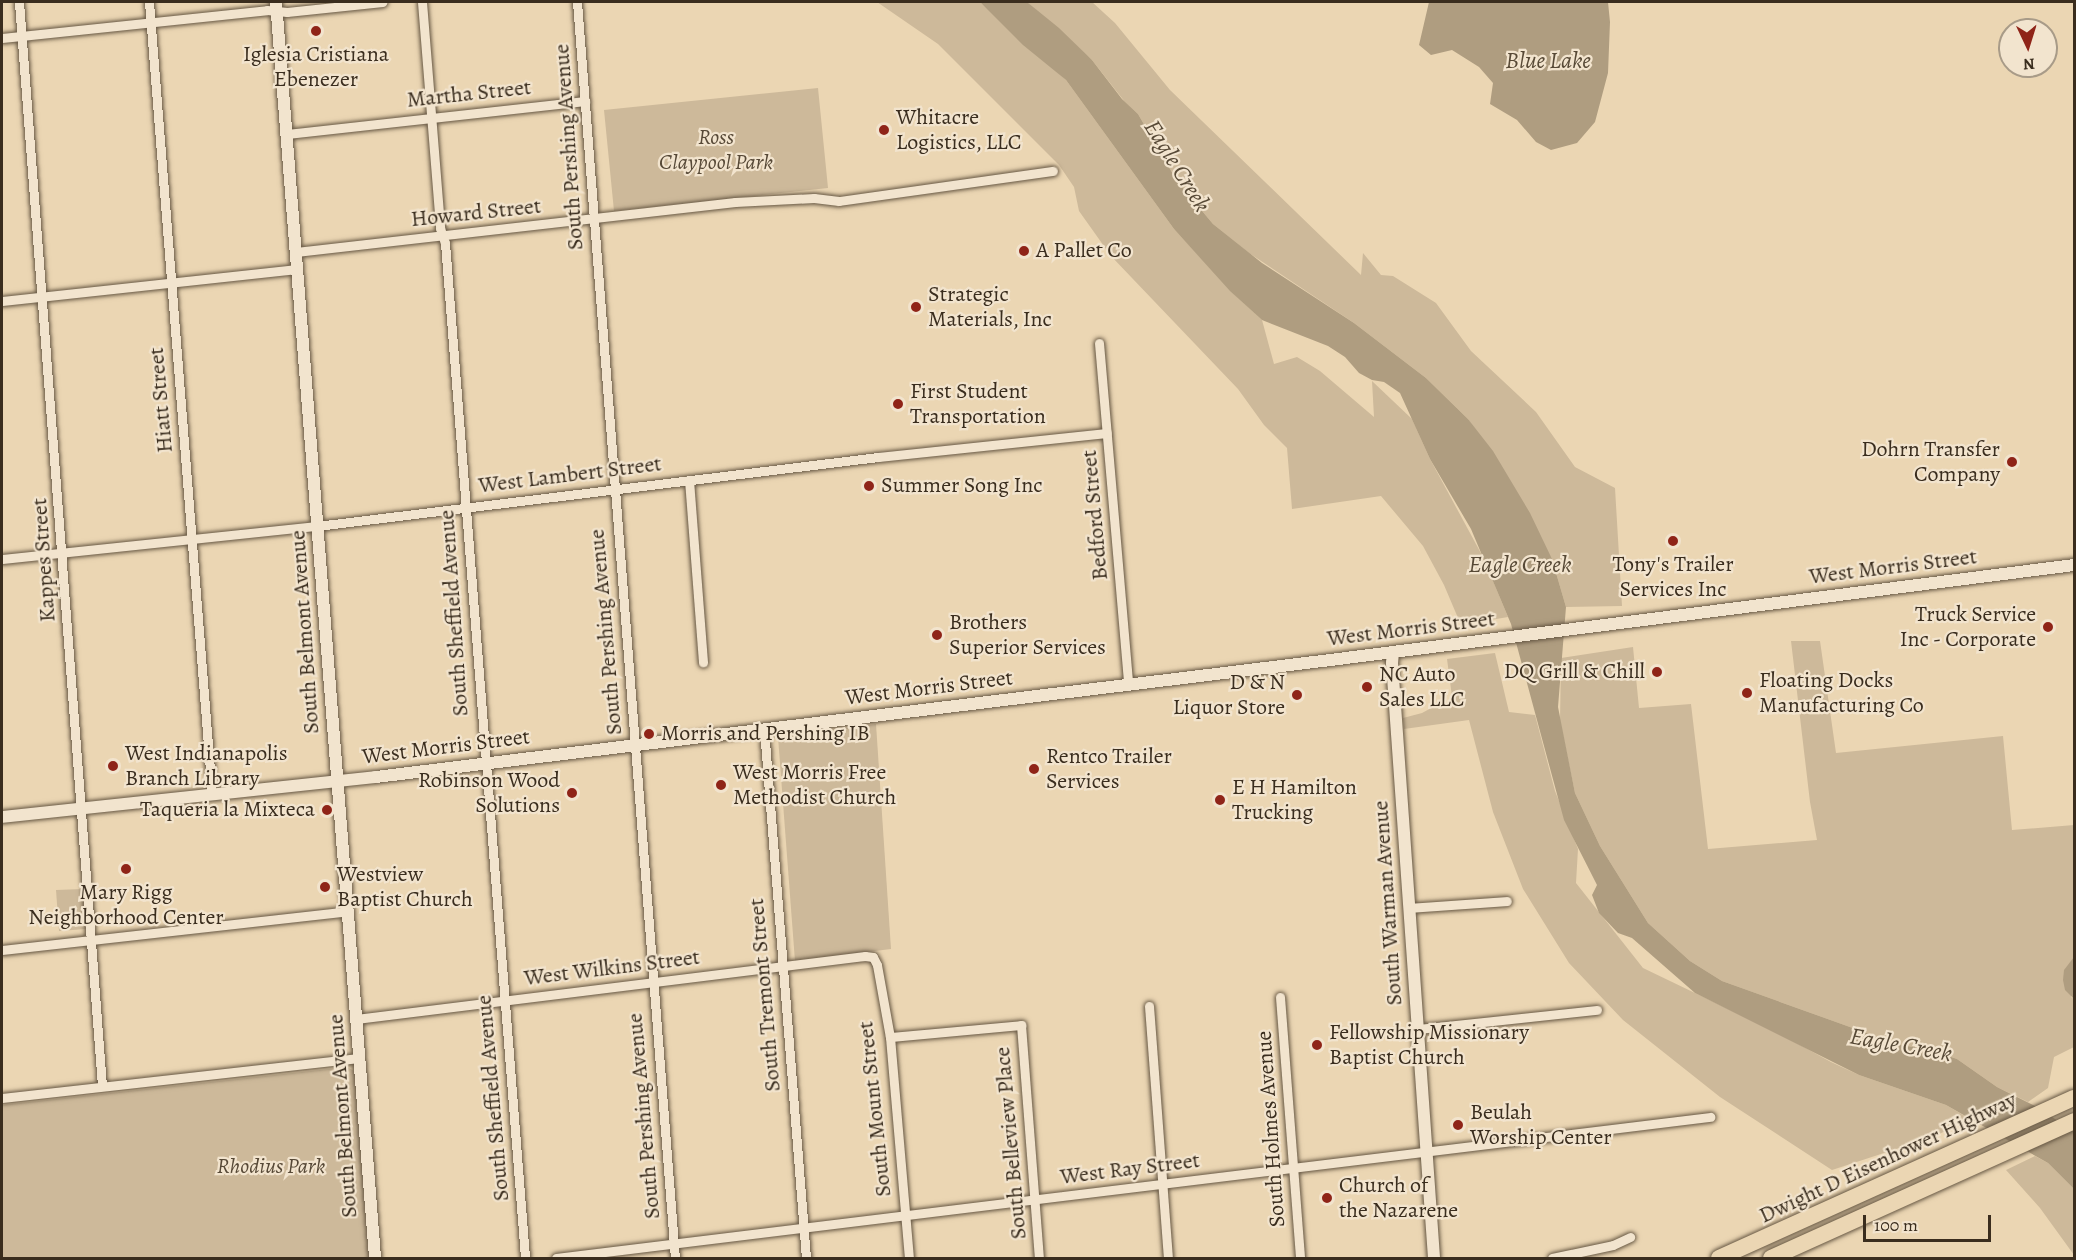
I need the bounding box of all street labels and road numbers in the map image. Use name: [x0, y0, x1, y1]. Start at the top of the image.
street label: South Pershing Avenue: [549, 43, 589, 251]
street label: Martha Street: [406, 74, 532, 114]
street label: Howard Street: [410, 193, 542, 233]
street label: Hiatt Street: [143, 346, 179, 454]
street label: Bedford Street: [1076, 449, 1114, 581]
street label: West Lambert Street: [477, 451, 663, 499]
street label: Kappes Street: [26, 497, 62, 623]
street label: South Sheffield Avenue: [434, 509, 474, 717]
street label: South Pershing Avenue: [584, 528, 628, 736]
street label: South Belmont Avenue: [285, 529, 325, 735]
street label: West Morris Street: [1808, 544, 1978, 590]
street label: West Morris Street: [1326, 606, 1496, 652]
street label: West Morris Street: [844, 665, 1014, 711]
street label: West Morris Street: [361, 724, 531, 770]
street label: South Warman Avenue: [1368, 800, 1408, 1006]
street label: South Tremont Street: [743, 897, 787, 1093]
street label: West Wilkins Street: [523, 944, 701, 992]
street label: South Sheffield Avenue: [471, 994, 515, 1202]
street label: South Pershing Avenue: [622, 1012, 666, 1220]
street label: South Belmont Avenue: [323, 1013, 363, 1219]
street label: South Mount Street: [853, 1020, 897, 1198]
street label: South Holmes Avenue: [1251, 1030, 1291, 1228]
street label: South Belleview Place: [989, 1046, 1033, 1240]
street label: Dwight D Eisenhower Highway: [1755, 1087, 2021, 1229]
street label: West Ray Street: [1059, 1147, 1201, 1191]

